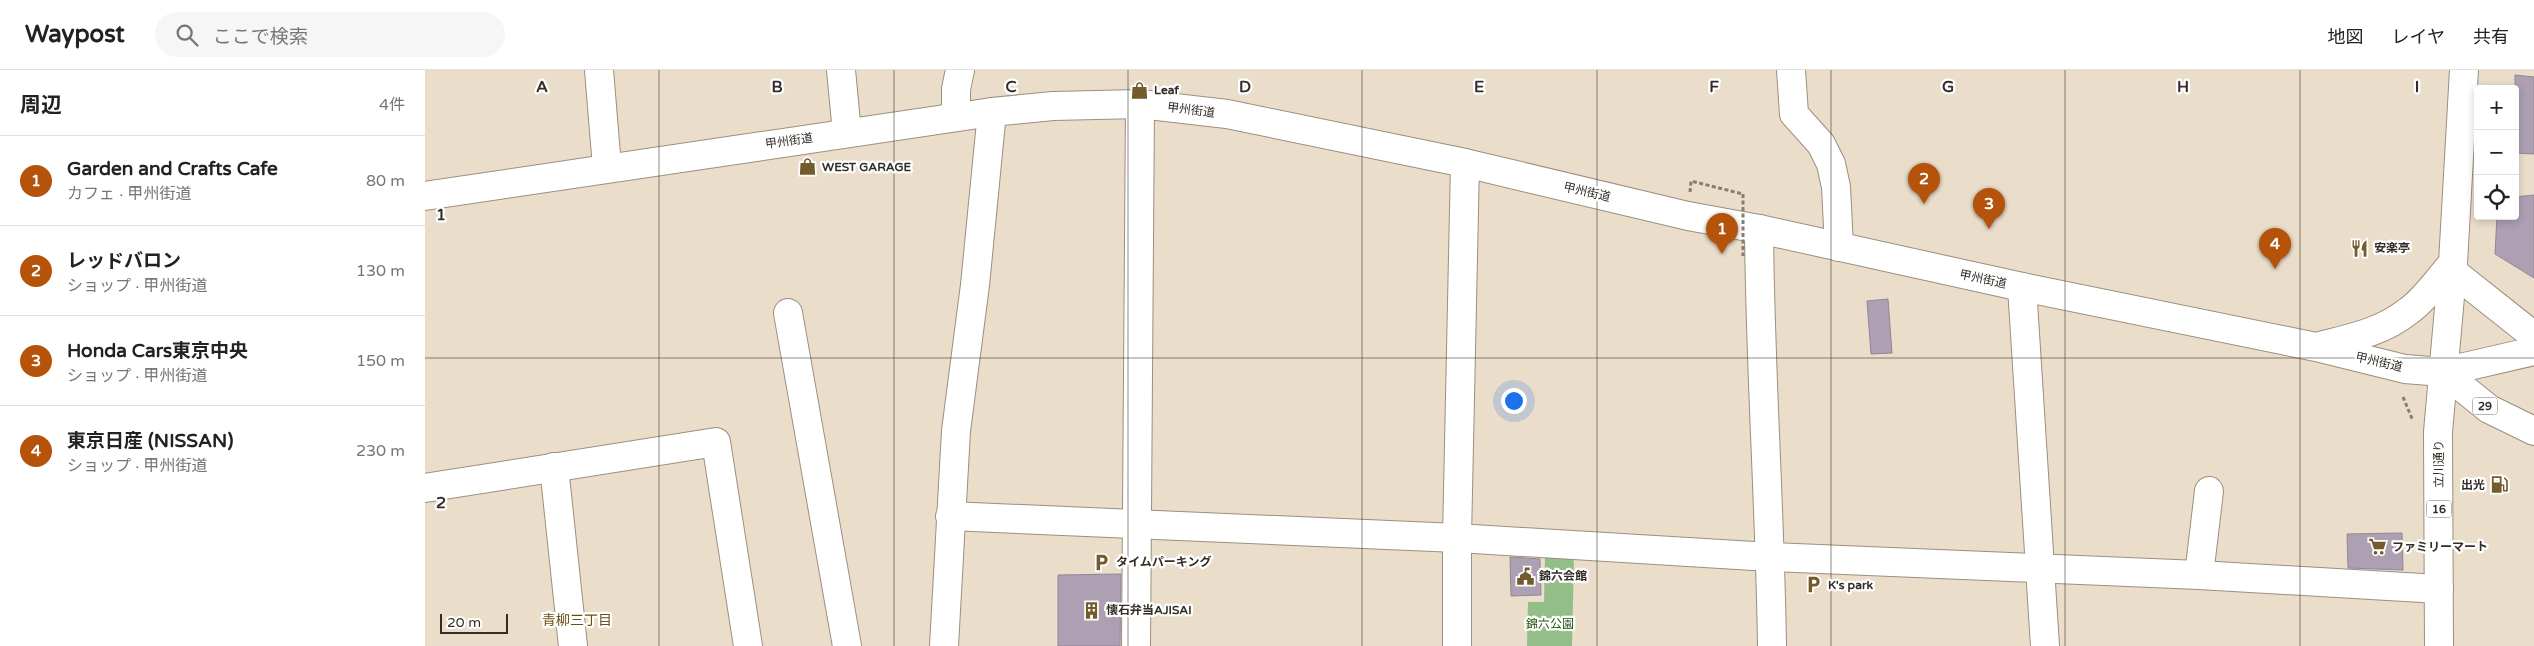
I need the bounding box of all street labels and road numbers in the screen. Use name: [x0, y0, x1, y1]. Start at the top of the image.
street label: 甲州街道: [1166, 100, 1216, 120]
street label: 甲州街道: [764, 131, 814, 151]
street label: 甲州街道: [1562, 180, 1612, 204]
street label: 甲州街道: [1958, 267, 2008, 291]
street label: 甲州街道: [2354, 350, 2404, 374]
road number: 29: [2473, 398, 2497, 414]
street label: 立川通り: [2432, 440, 2446, 488]
road number: 16: [2427, 500, 2451, 518]

